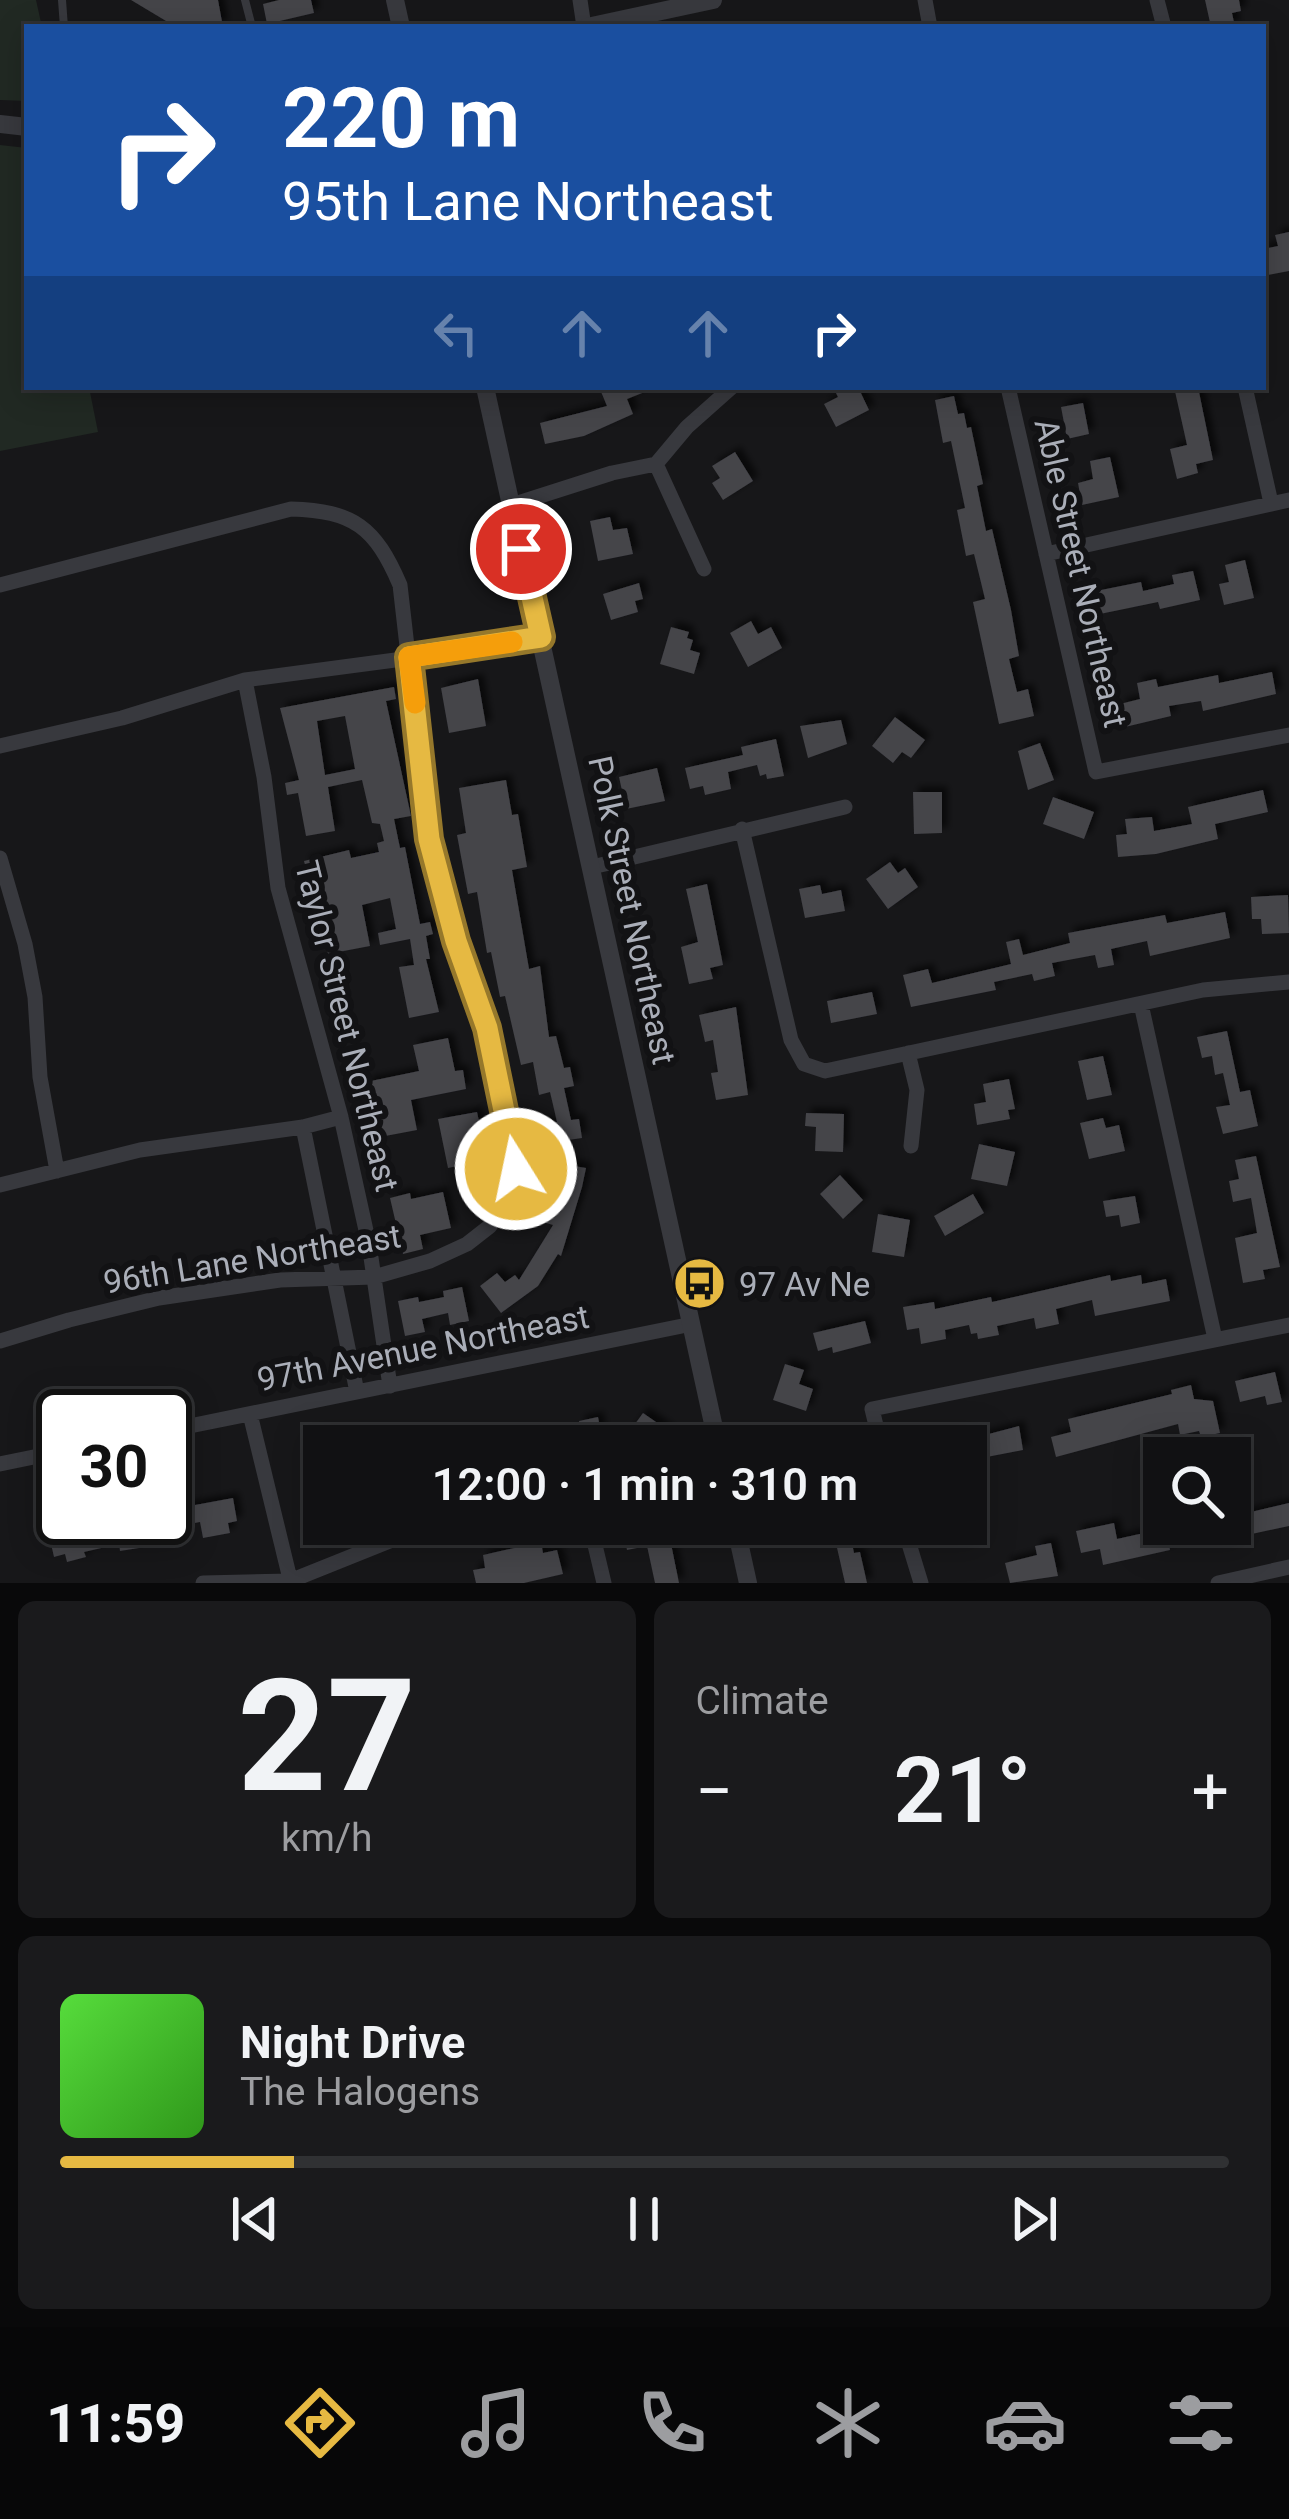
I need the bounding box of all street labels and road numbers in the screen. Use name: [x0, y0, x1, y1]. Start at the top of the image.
street label: Able Street Northeast: [1026, 415, 1136, 731]
street label: Polk Street Northeast: [580, 752, 684, 1068]
street label: Taylor Street Northeast: [287, 857, 407, 1195]
street label: 96th Lane Northeast: [101, 1216, 403, 1302]
street label: 97th Avenue Northeast: [254, 1297, 592, 1399]

